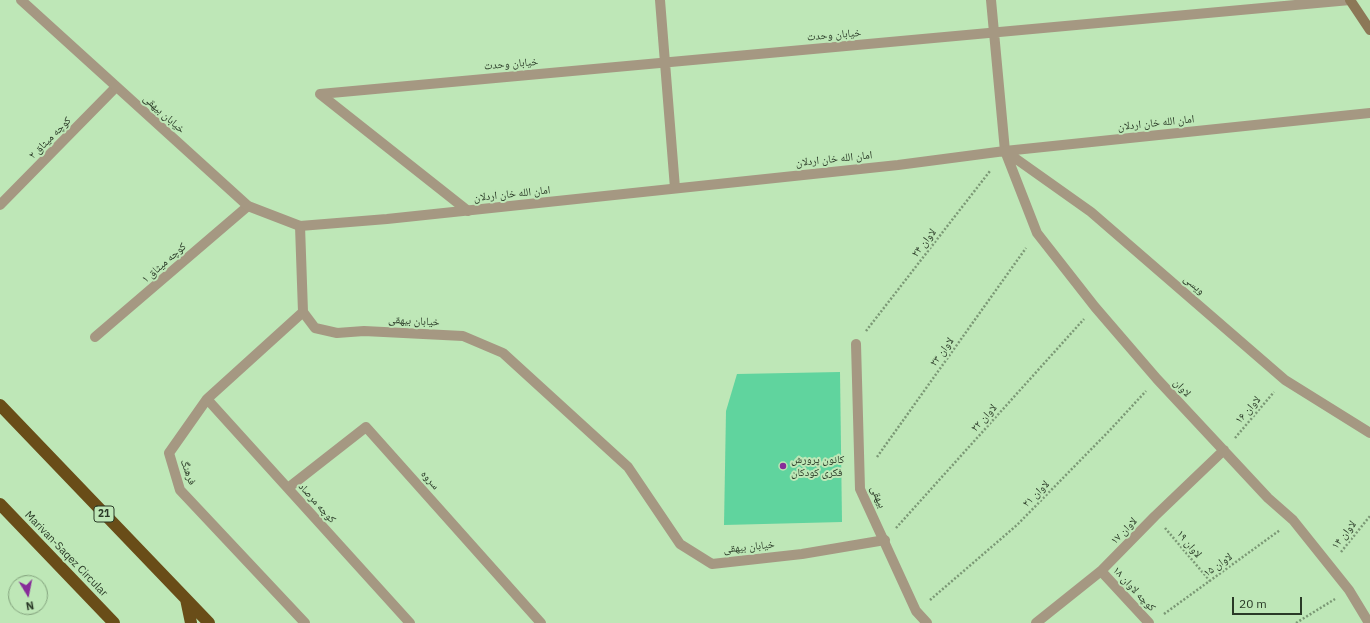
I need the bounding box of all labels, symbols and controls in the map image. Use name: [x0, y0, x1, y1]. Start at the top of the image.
street label: خیابان وحدت: [806, 26, 862, 44]
street label: خیابان وحدت: [483, 55, 539, 73]
street label: خیابان بیهقی: [140, 92, 188, 136]
street label: امان الله خان اردلان: [1117, 112, 1195, 134]
street label: کوچه میثاق ۲: [26, 114, 74, 162]
street label: امان الله خان اردلان: [795, 148, 873, 170]
street label: امان الله خان اردلان: [473, 183, 551, 205]
street label: لاوان ۲۴: [909, 226, 939, 260]
street label: کوچه میثاق ۱: [139, 240, 189, 286]
street label: ویسی: [1181, 272, 1207, 298]
street label: خیابان بیهقی: [388, 313, 440, 329]
street label: لاوان ۲۳: [927, 335, 957, 369]
street label: لاوان: [1170, 376, 1194, 400]
street label: لاوان ۱۶: [1232, 393, 1264, 427]
street label: لاوان ۲۲: [968, 402, 1000, 434]
place label: کانون پرورش فکری کودکان: [791, 453, 844, 479]
street label: فرهنگ: [177, 457, 199, 487]
marker: کانون پرورش فکری کودکان: [778, 461, 788, 471]
street label: سروه: [418, 468, 442, 492]
street label: لاوان ۲۱: [1020, 478, 1052, 510]
street label: کوچه مرصاد: [295, 480, 339, 526]
street label: بیهقی: [867, 484, 889, 510]
road number: 21: [94, 506, 114, 522]
street label: Marivan-Saqez Circular: [22, 508, 110, 600]
street label: لاوان ۱۷: [1108, 515, 1140, 547]
street label: لاوان ۱۴: [1329, 518, 1359, 552]
street label: لاوان ۱۹: [1174, 527, 1204, 561]
street label: خیابان بیهقی: [723, 538, 775, 556]
street label: لاوان ۱۵: [1201, 550, 1235, 580]
street label: کوچه لاوان ۱۸: [1110, 564, 1158, 614]
north arrow: [8, 575, 48, 615]
scale bar: [1234, 589, 1304, 615]
text: 20 m: [1239, 596, 1267, 611]
text: N: [25, 598, 35, 613]

